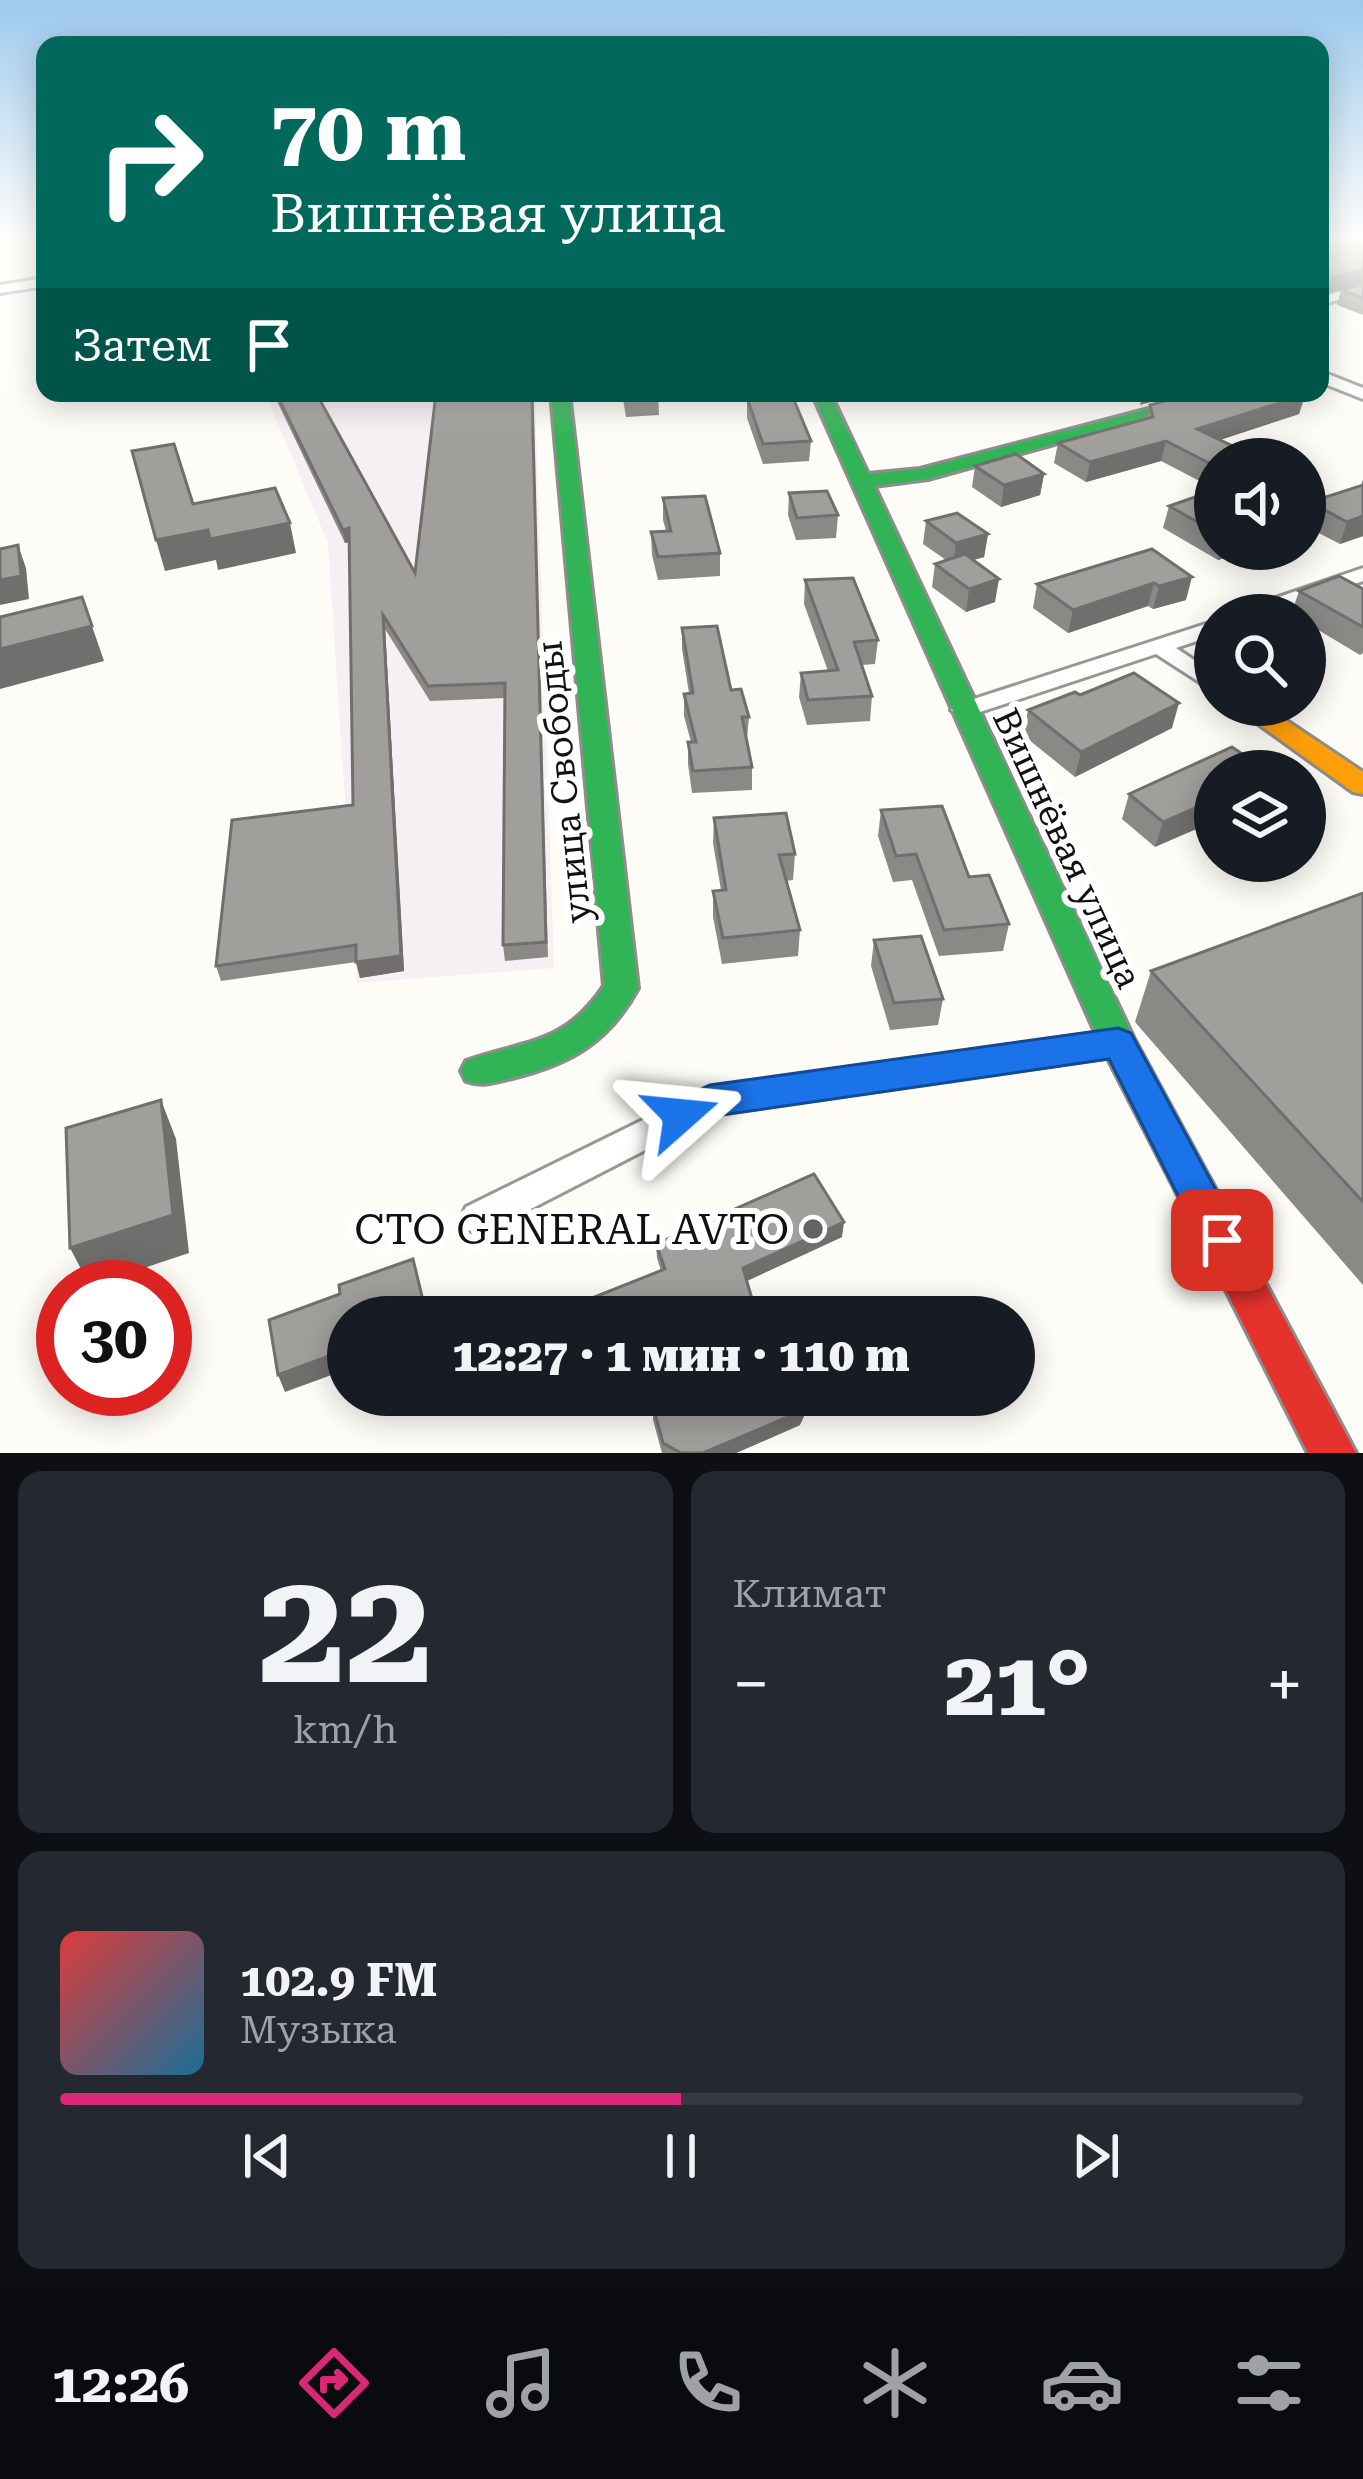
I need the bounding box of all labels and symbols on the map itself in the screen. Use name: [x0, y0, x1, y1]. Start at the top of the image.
street label: улица Свободы: [528, 639, 600, 925]
street label: Вишнёвая улица: [984, 702, 1150, 995]
position arrow: [618, 1052, 744, 1178]
pin: [1171, 1189, 1273, 1291]
place label: СТО GENERAL AVTO: [354, 1205, 789, 1254]
marker: СТО GENERAL AVTO: [800, 1216, 826, 1242]
speed limit sign: 30: [36, 1260, 192, 1416]

